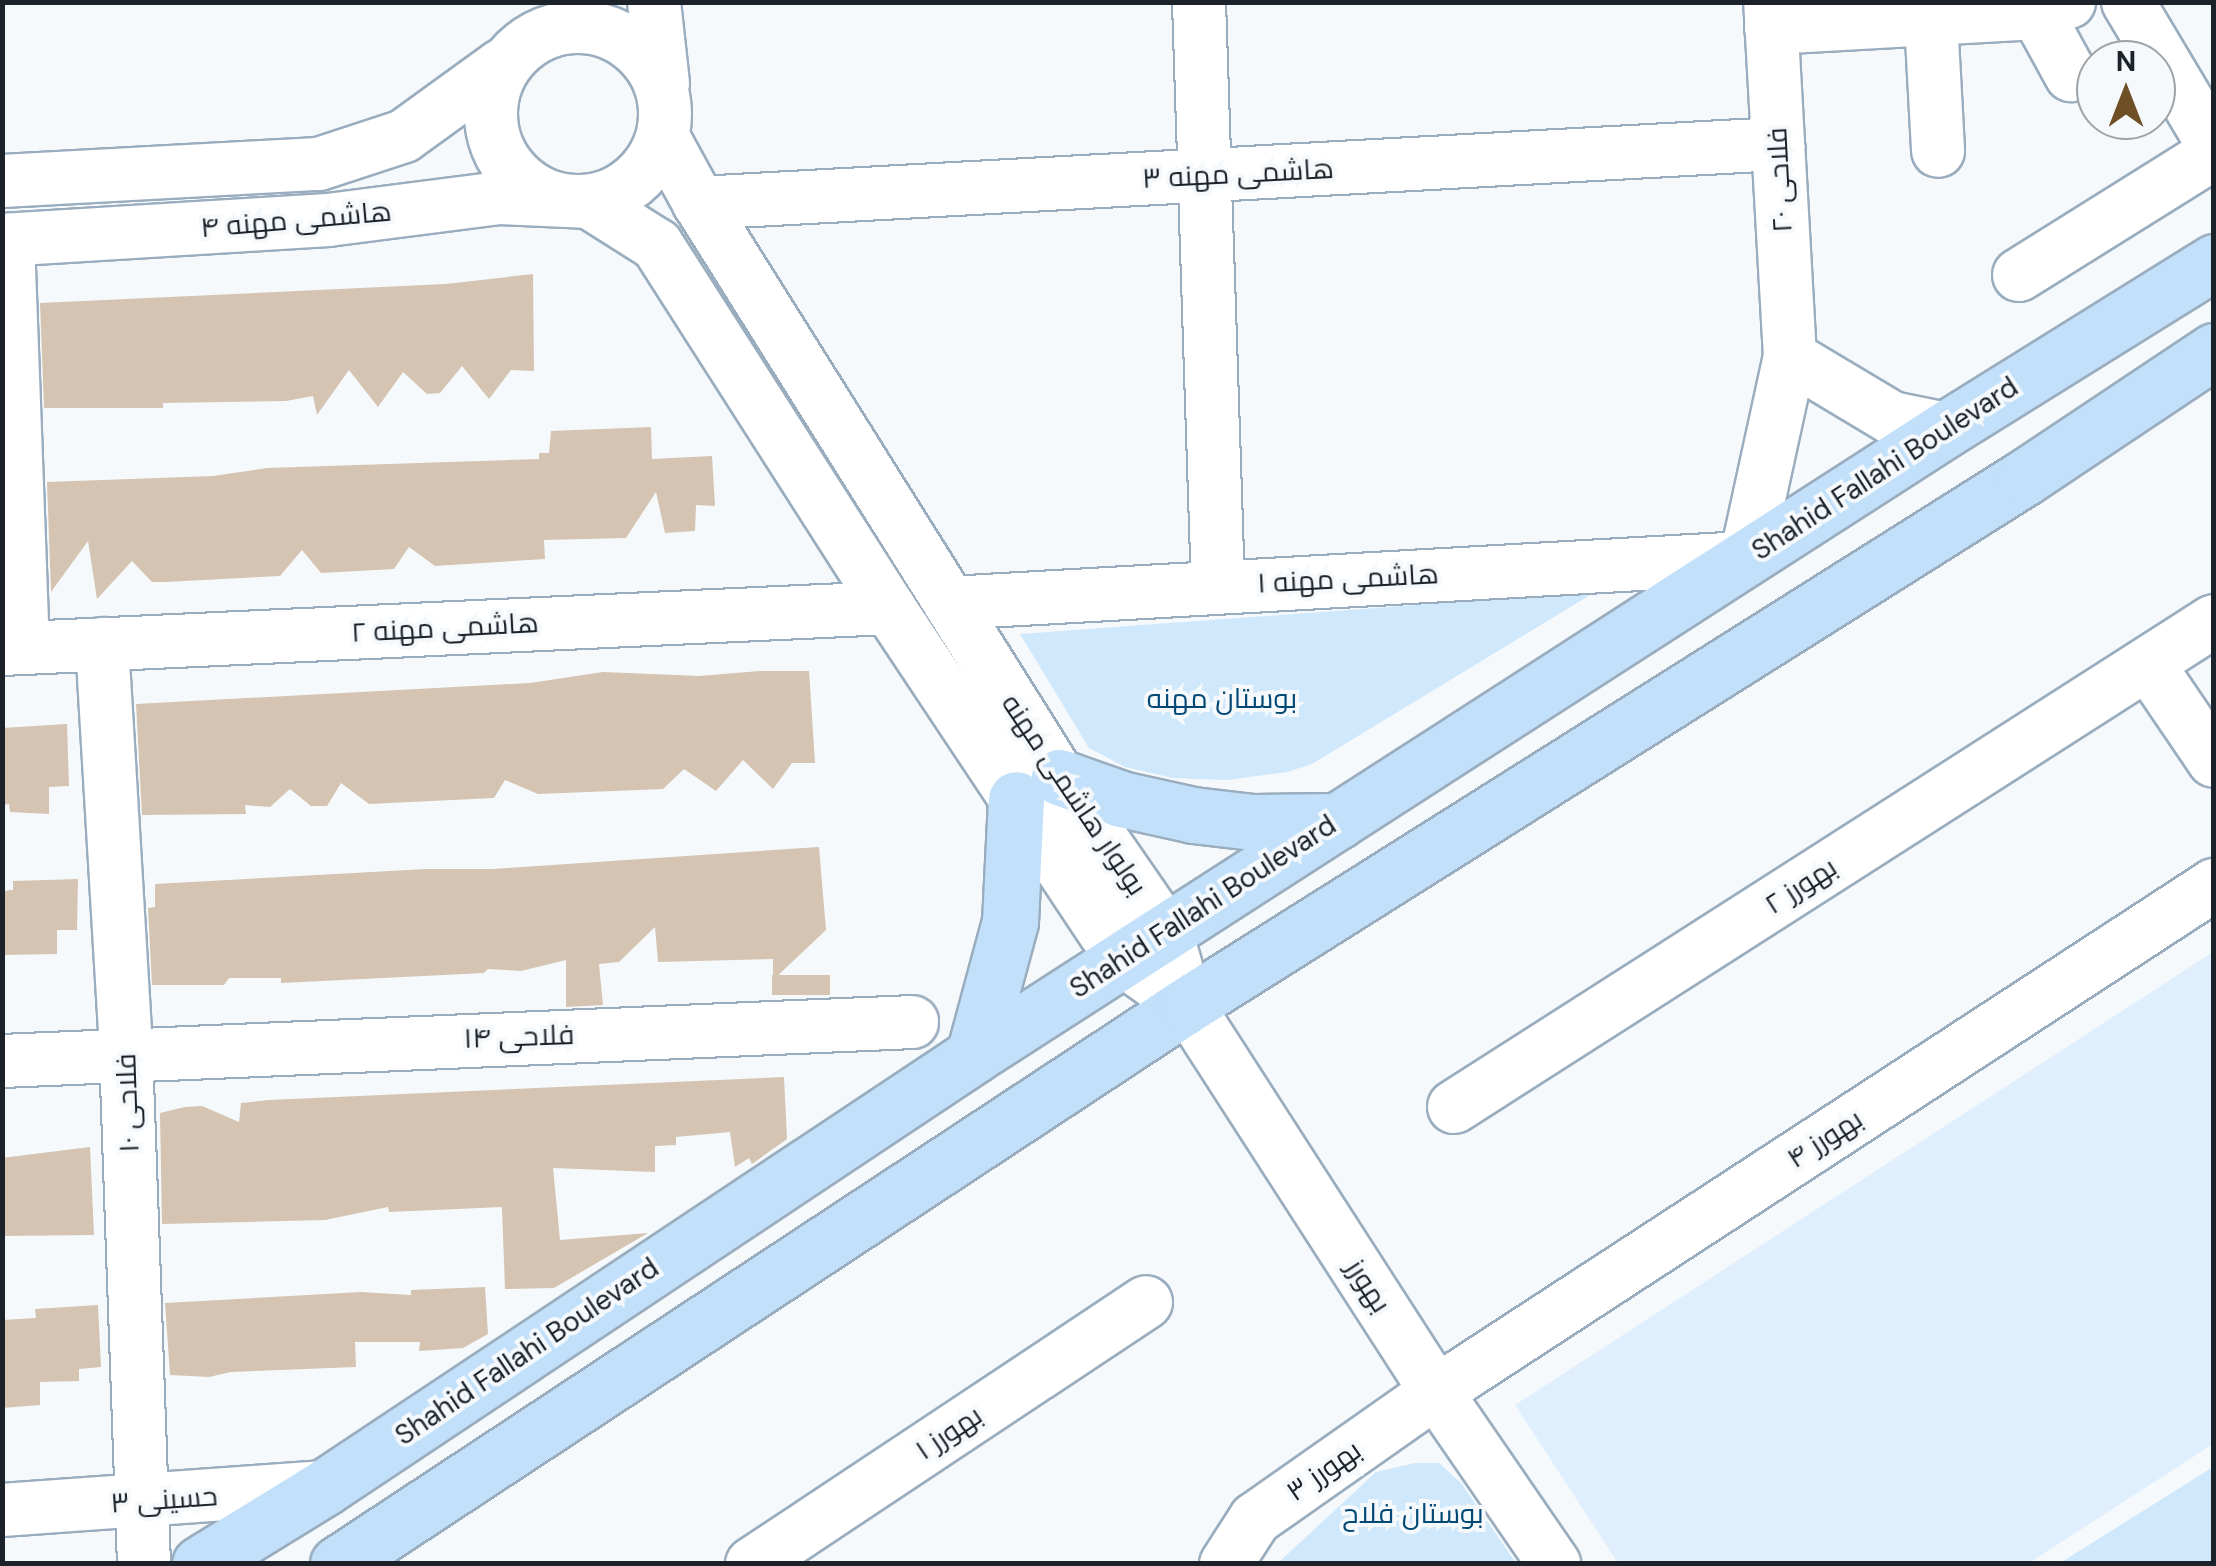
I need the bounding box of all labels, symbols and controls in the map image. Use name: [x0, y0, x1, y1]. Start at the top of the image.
north arrow: [2076, 40, 2176, 140]
text: N: [2116, 43, 2136, 80]
street label: فلاحی ۲۰: [1760, 127, 1800, 233]
street label: هاشمی مهنه ۳: [1141, 152, 1335, 196]
street label: هاشمی مهنه ۴: [199, 195, 393, 245]
street label: Shahid Fallahi Boulevard: [1746, 370, 2024, 568]
street label: هاشمی مهنه ۱: [1256, 557, 1440, 601]
street label: هاشمی مهنه ۲: [350, 606, 540, 650]
park label: بوستان مهنه: [1147, 682, 1297, 716]
street label: بولوار هاشمی مهنه: [994, 688, 1154, 902]
street label: Shahid Fallahi Boulevard: [1064, 808, 1342, 1006]
street label: بهورز ۲: [1759, 850, 1843, 922]
street label: فلاحی ۱۴: [463, 1018, 575, 1056]
street label: فلاحی ۱۰: [109, 1053, 147, 1153]
street label: بهورز ۴: [1781, 1102, 1869, 1176]
street label: Shahid Fallahi Boulevard: [389, 1251, 665, 1453]
street label: بهورز: [1338, 1253, 1398, 1319]
street label: بهورز ۱: [909, 1399, 989, 1467]
street label: بهورز ۳: [1280, 1433, 1368, 1509]
street label: حسینی ۳: [109, 1480, 219, 1520]
park label: بوستان فلاح: [1342, 1497, 1484, 1531]

